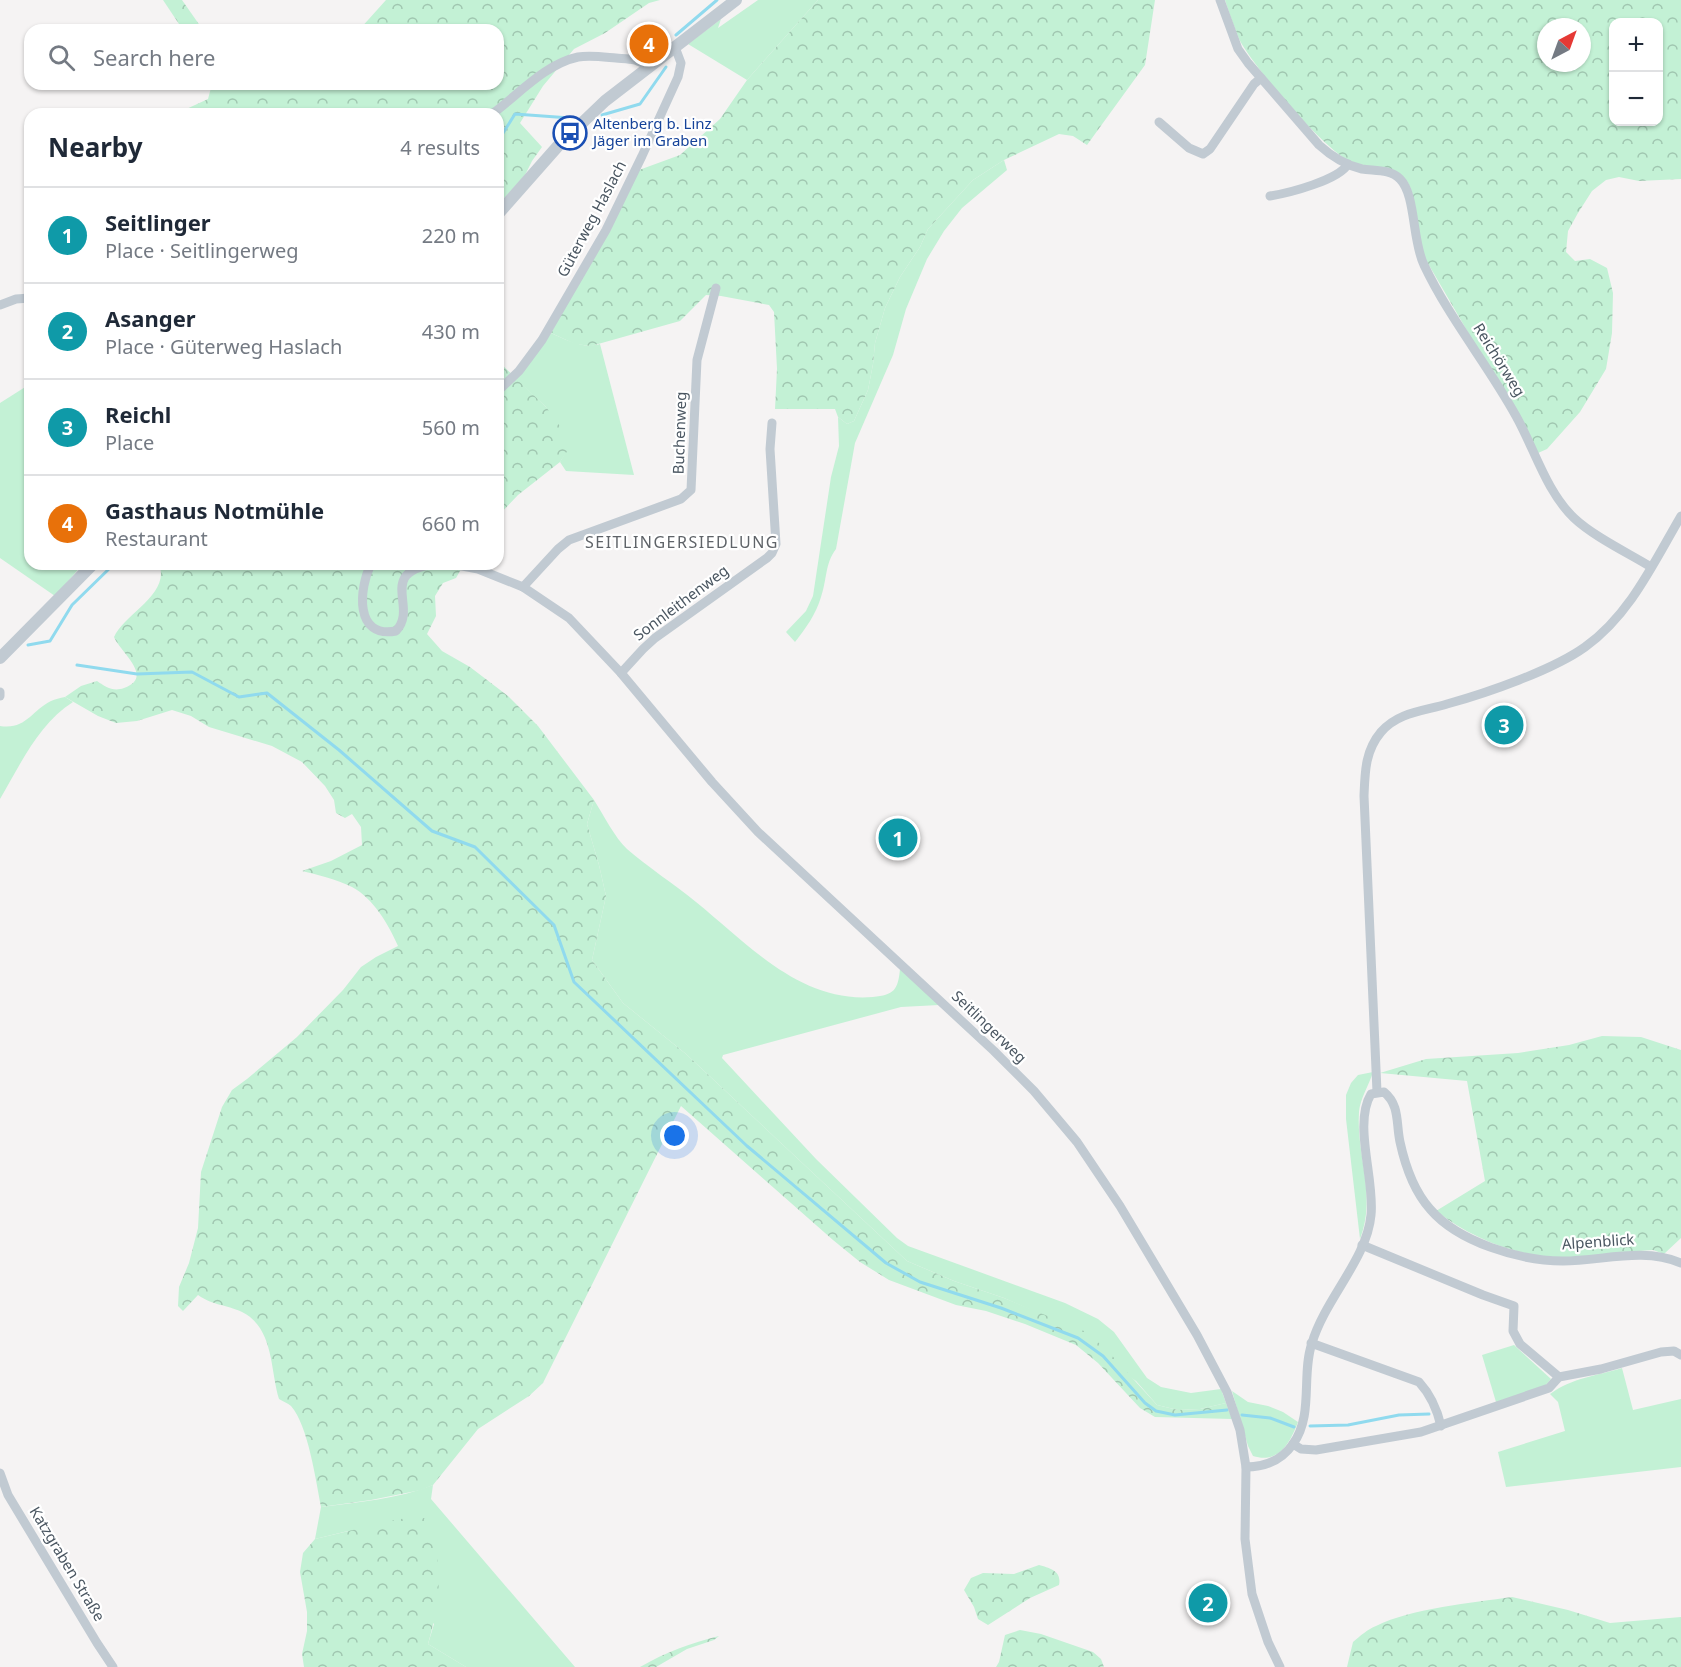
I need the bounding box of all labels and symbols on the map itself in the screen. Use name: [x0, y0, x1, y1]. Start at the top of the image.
north arrow: [1537, 18, 1591, 72]
pin: 4: [630, 22, 668, 66]
place label: Altenberg b. Linz Jäger im Graben: [591, 113, 712, 150]
bus stop icon: Altenberg b. Linz Jäger im Graben: [552, 115, 588, 151]
street label: Güterweg Haslach: [552, 157, 630, 280]
street label: Reichörweg: [1469, 319, 1530, 400]
street label: Buchenweg: [668, 391, 690, 475]
district label: SEITLINGERSIEDLUNG: [585, 531, 779, 553]
street label: Sonnleithenweg: [629, 560, 732, 644]
pin: 3: [1484, 702, 1524, 748]
pin: 1: [878, 816, 918, 860]
street label: Seitlingerweg: [948, 986, 1031, 1067]
your location: [660, 1121, 689, 1150]
street label: Alpenblick: [1561, 1228, 1635, 1254]
street label: Katzgraben Straße: [26, 1502, 110, 1625]
pin: 2: [1188, 1580, 1228, 1626]

